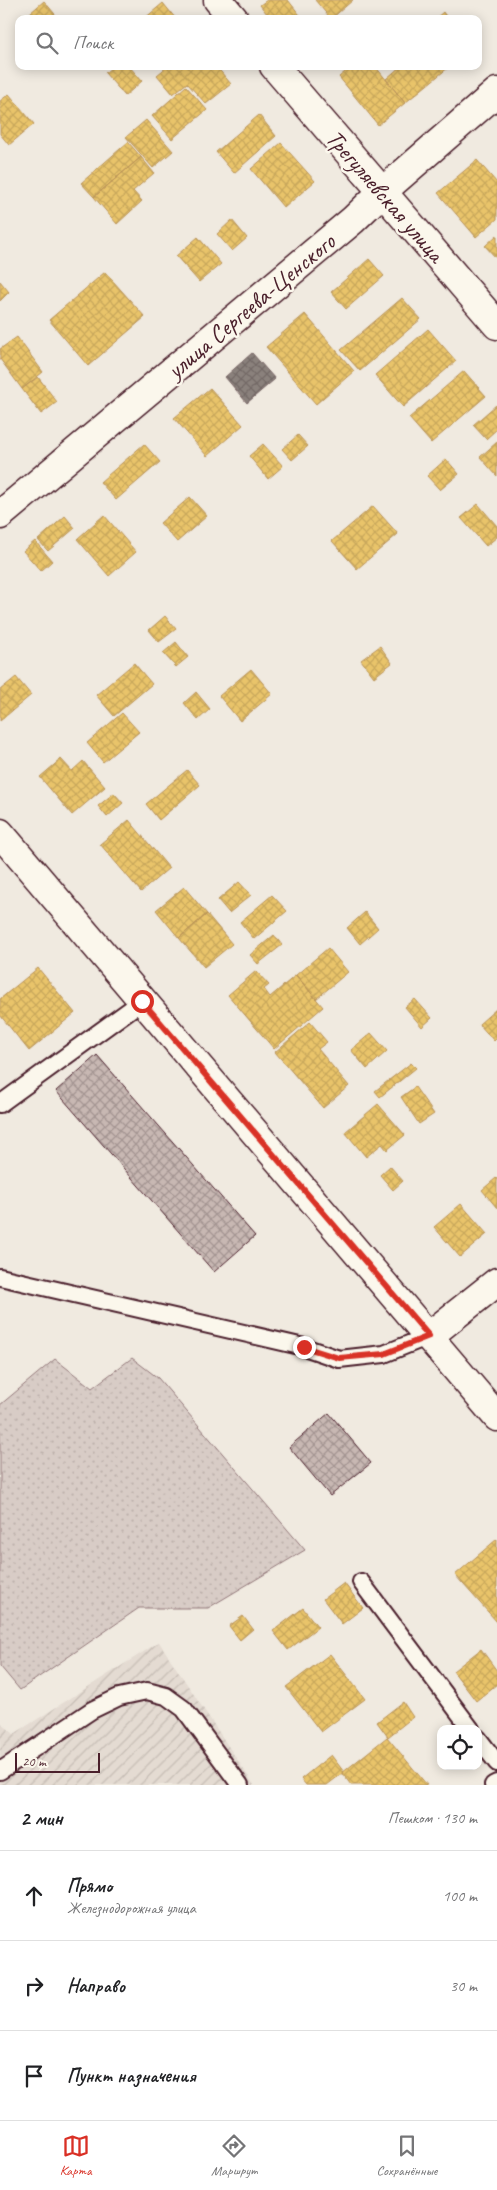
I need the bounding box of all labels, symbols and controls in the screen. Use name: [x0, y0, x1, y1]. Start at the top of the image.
search box: [15, 15, 482, 70]
icon: search: [33, 29, 61, 57]
text: Поиск: [73, 31, 113, 55]
street label: Трегуляевская улица: [319, 123, 453, 271]
street label: улица Сергеева-Ценского: [159, 225, 343, 387]
route start: [131, 990, 154, 1013]
route end: [293, 1336, 316, 1359]
map controls: [437, 1725, 482, 1770]
button: locate: [437, 1725, 482, 1770]
scale bar: [15, 1750, 100, 1773]
text: 20 m: [22, 1753, 46, 1770]
text: 2 мин: [20, 1805, 63, 1831]
text: Пешком · 130 m: [388, 1808, 477, 1828]
text: Прямо: [67, 1874, 112, 1898]
icon: ahead: [20, 1882, 48, 1910]
text: 100 m: [443, 1886, 477, 1906]
text: Железнодорожная улица: [67, 1898, 196, 1918]
icon: right: [20, 1972, 48, 2000]
text: Направо: [67, 1974, 125, 1998]
text: 30 m: [450, 1976, 477, 1996]
icon: arrive: [20, 2062, 48, 2090]
text: Пункт назначения: [67, 2064, 196, 2088]
tab: Карта: [60, 2132, 92, 2179]
tab: Маршрут: [211, 2132, 257, 2179]
tab: Сохранённые: [377, 2132, 437, 2179]

